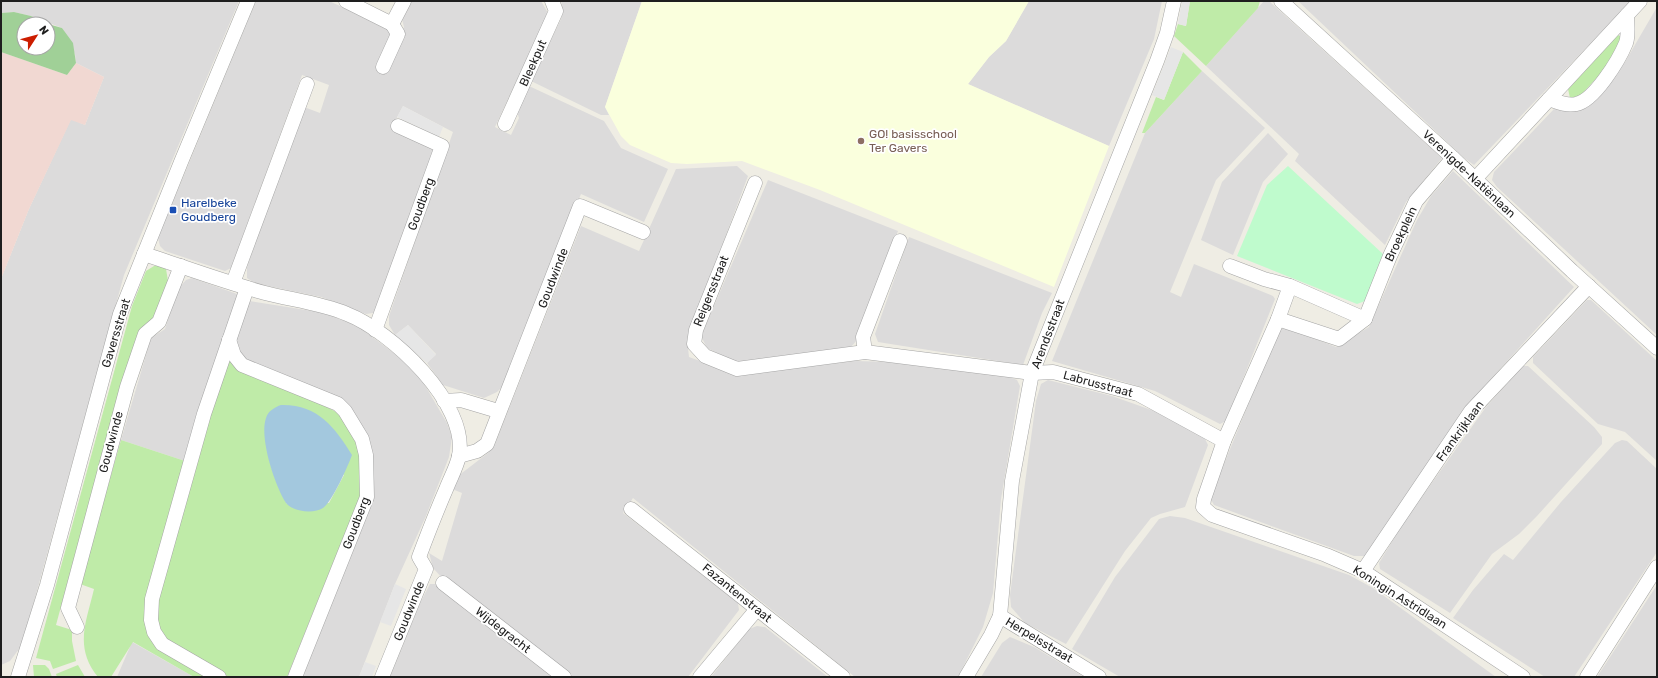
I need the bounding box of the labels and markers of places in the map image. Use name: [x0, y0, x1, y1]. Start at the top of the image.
place label: GO! basisschool Ter Gavers: [869, 127, 957, 155]
marker: GO! basisschool Ter Gavers: [856, 136, 866, 146]
place label: Harelbeke Goudberg: [181, 196, 237, 224]
marker: Harelbeke Goudberg: [168, 205, 178, 215]

